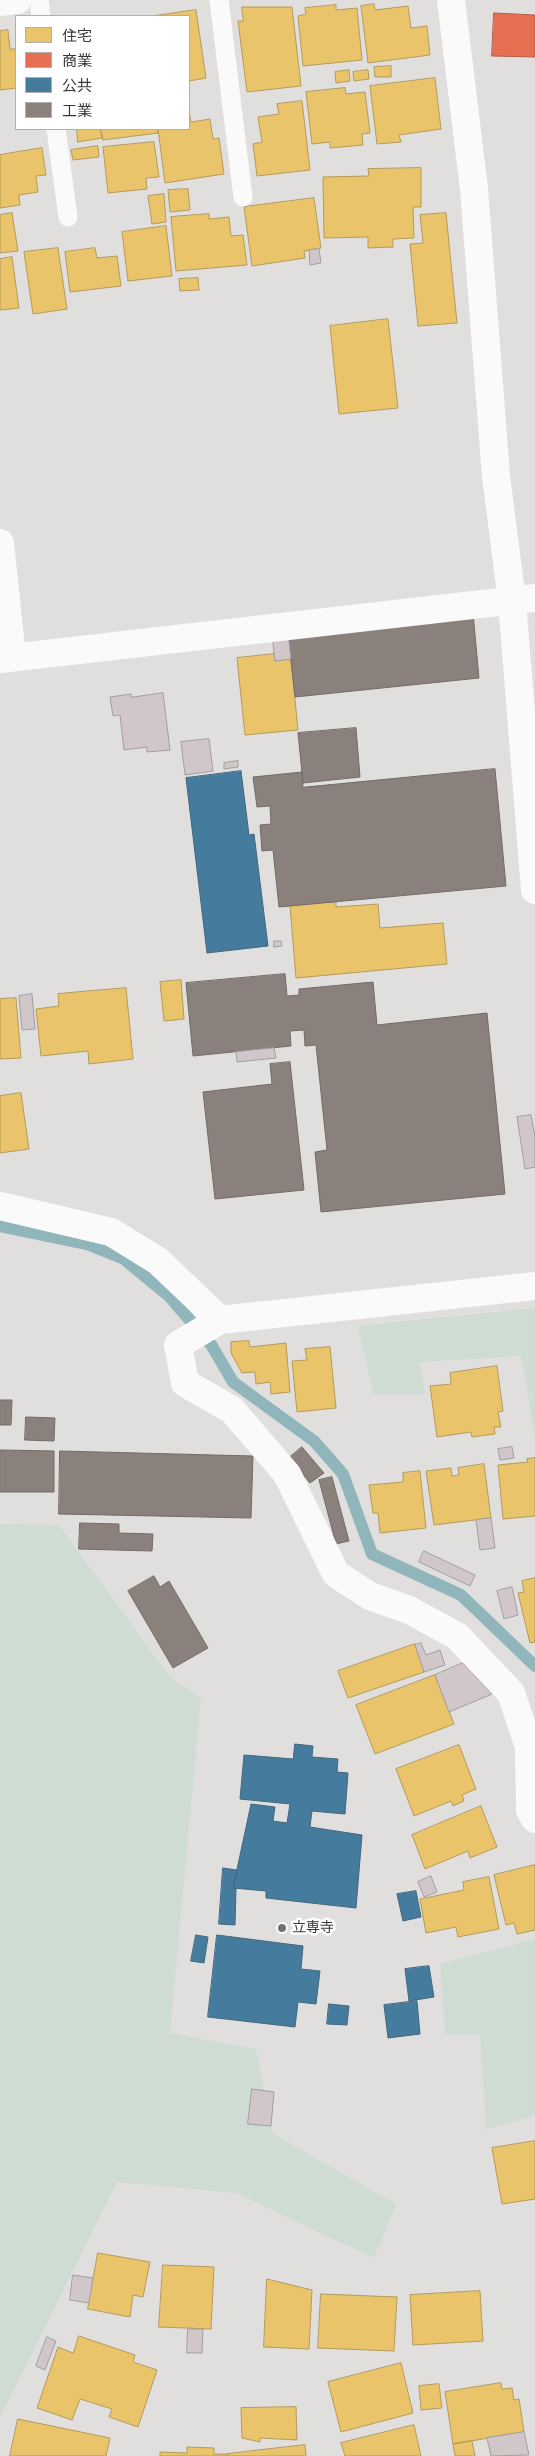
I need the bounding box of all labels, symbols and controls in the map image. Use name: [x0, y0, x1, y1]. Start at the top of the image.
legend: [15, 15, 190, 130]
text: 住宅: [62, 27, 92, 45]
text: 商業: [62, 52, 92, 70]
text: 公共: [62, 77, 92, 95]
text: 工業: [62, 102, 92, 120]
place label: 立専寺: [292, 1920, 334, 1936]
marker: 立専寺: [276, 1922, 288, 1934]

